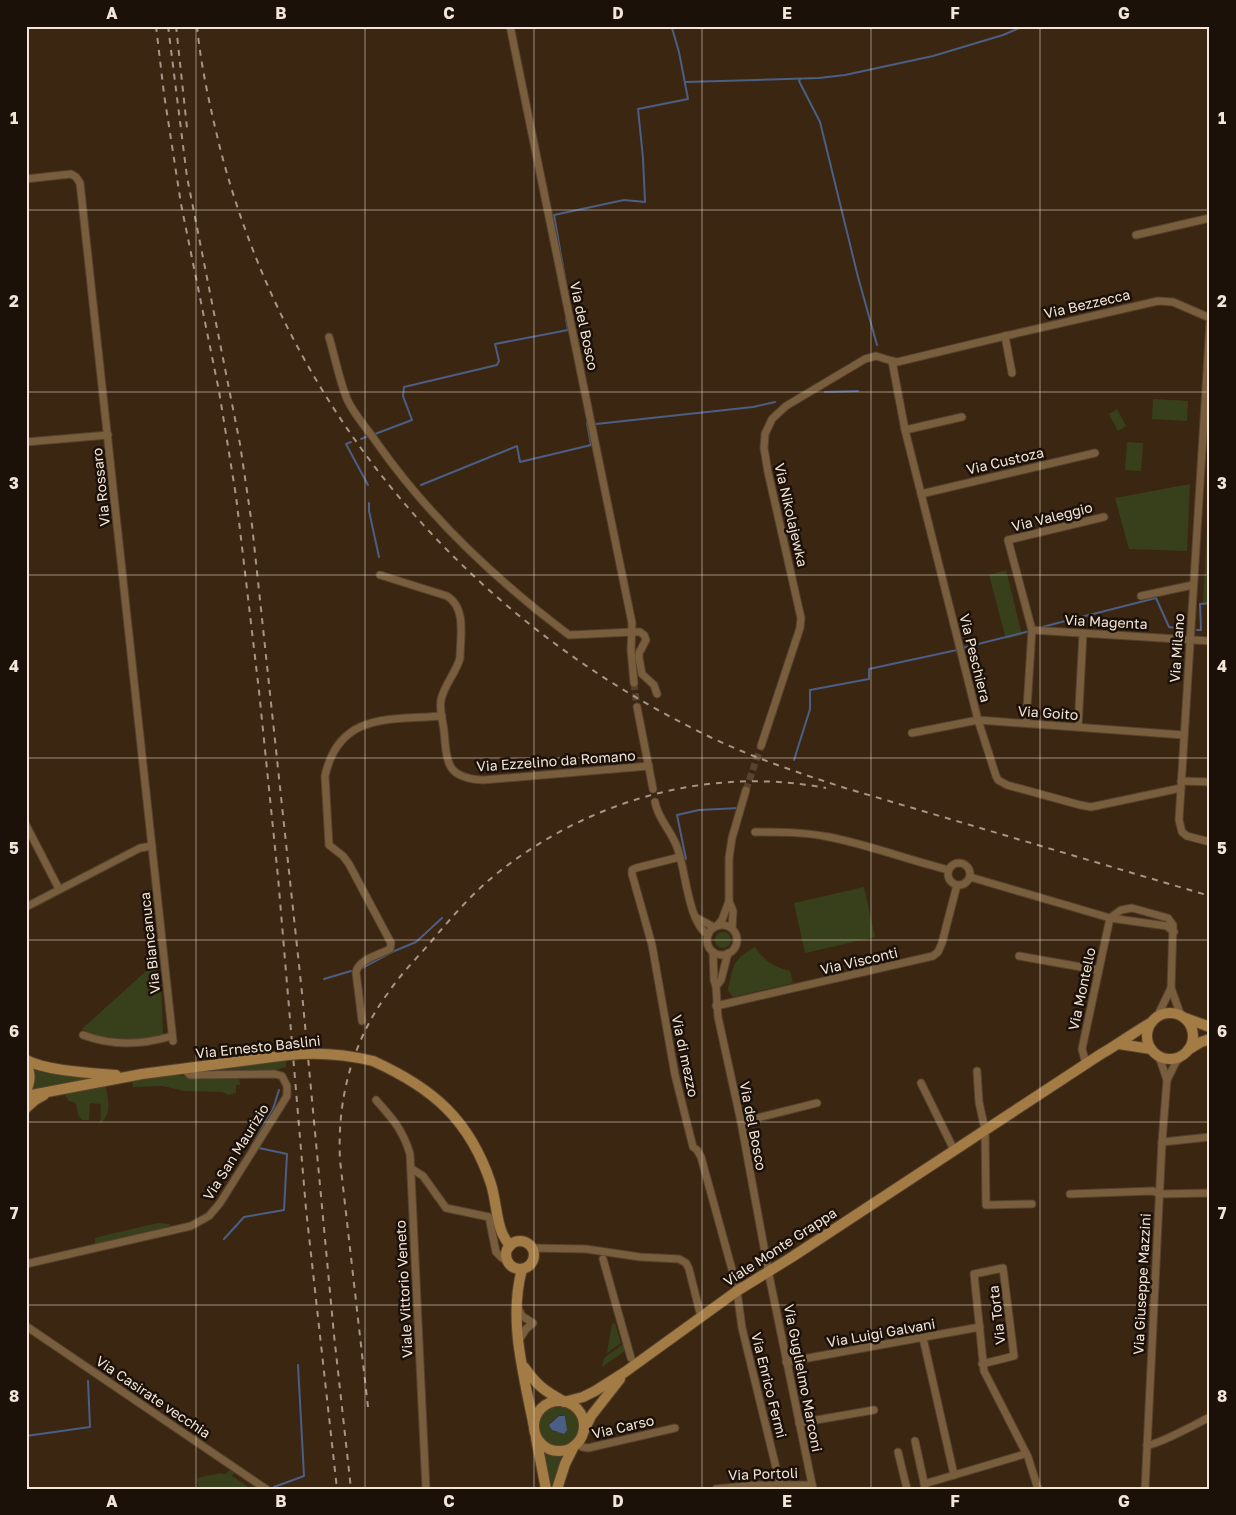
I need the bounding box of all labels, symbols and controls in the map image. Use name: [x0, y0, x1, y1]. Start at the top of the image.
text: A: [106, 3, 118, 23]
text: B: [275, 3, 287, 23]
text: C: [443, 3, 455, 23]
text: D: [612, 3, 624, 23]
text: E: [782, 3, 792, 23]
text: F: [950, 3, 960, 23]
text: G: [1118, 3, 1130, 23]
text: 1: [10, 108, 18, 128]
text: 1: [1218, 108, 1226, 128]
street label: Via del Bosco: [567, 280, 602, 372]
street label: Via Bezzecca: [1042, 285, 1132, 322]
text: 2: [9, 291, 19, 311]
text: 2: [1217, 291, 1227, 311]
street label: Via Custoza: [964, 443, 1045, 478]
street label: Via Rossaro: [88, 447, 113, 527]
street label: Via Nikolajewka: [771, 461, 812, 568]
text: 3: [9, 473, 19, 493]
text: 3: [1217, 473, 1227, 493]
street label: Via Valeggio: [1010, 498, 1094, 535]
street label: Via Magenta: [1064, 611, 1148, 632]
street label: Via Peschiera: [956, 612, 995, 704]
street label: Via Milano: [1166, 613, 1187, 683]
text: 4: [9, 656, 19, 676]
text: 4: [1217, 656, 1227, 676]
street label: Via Goito: [1017, 702, 1079, 723]
street label: Via Ezzelino da Romano: [476, 746, 636, 775]
text: 5: [9, 838, 19, 858]
text: 5: [1217, 838, 1227, 858]
street label: Via Biancanuca: [136, 891, 163, 995]
street label: Via Visconti: [819, 943, 899, 978]
street label: Via Montello: [1064, 946, 1099, 1032]
street label: Via di mezzo: [668, 1013, 703, 1099]
text: 6: [9, 1021, 19, 1041]
text: 6: [1217, 1021, 1227, 1041]
street label: Via Ernesto Baslini: [195, 1031, 321, 1062]
street label: Via del Bosco: [737, 1080, 770, 1172]
street label: Via San Maurizio: [199, 1100, 272, 1203]
text: 7: [10, 1203, 19, 1223]
text: 7: [1218, 1203, 1227, 1223]
street label: Viale Monte Grappa: [720, 1204, 839, 1289]
street label: Via Giuseppe Mazzini: [1129, 1213, 1154, 1355]
street label: Viale Vittorio Veneto: [391, 1220, 416, 1358]
street label: Via Torta: [984, 1284, 1009, 1346]
street label: Via Guglielmo Marconi: [781, 1303, 826, 1453]
street label: Via Luigi Galvani: [825, 1315, 937, 1350]
street label: Via Enrico Fermi: [748, 1330, 791, 1440]
street label: Via Casirate vecchia: [93, 1352, 214, 1441]
text: 8: [9, 1386, 19, 1406]
text: 8: [1217, 1386, 1227, 1406]
street label: Via Carso: [590, 1411, 656, 1442]
street label: Via Portoli: [728, 1464, 798, 1483]
text: A: [106, 1491, 118, 1511]
text: B: [275, 1491, 287, 1511]
text: C: [443, 1491, 455, 1511]
text: D: [612, 1491, 624, 1511]
text: E: [782, 1491, 792, 1511]
text: F: [950, 1491, 960, 1511]
text: G: [1118, 1491, 1130, 1511]

